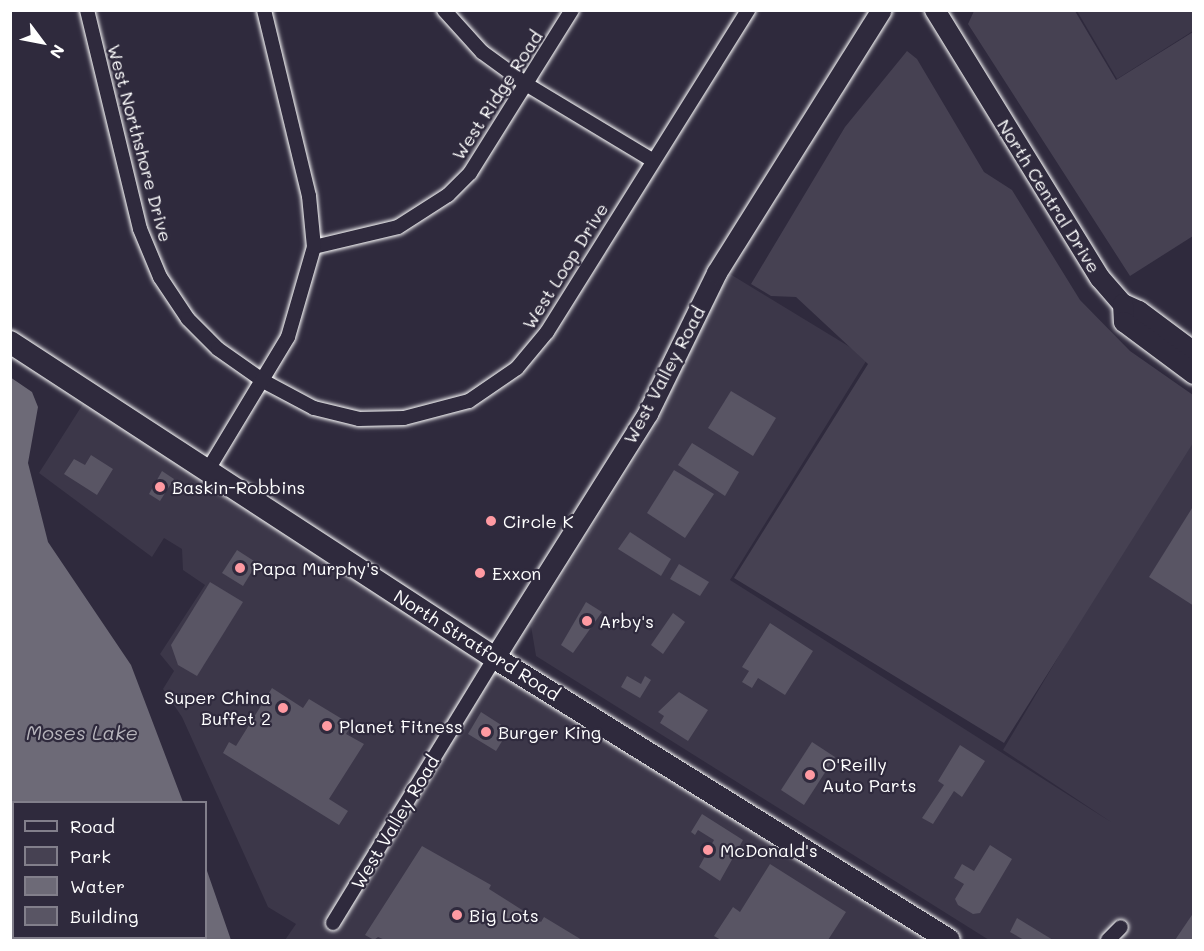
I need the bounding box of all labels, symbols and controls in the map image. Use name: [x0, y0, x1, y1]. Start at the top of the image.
north arrow: [12, 12, 72, 72]
street label: West Ridge Road: [447, 26, 547, 164]
text: N: [46, 41, 70, 63]
street label: West Northshore Drive: [103, 42, 177, 244]
street label: North Central Drive: [993, 115, 1105, 277]
street label: West Loop Drive: [518, 199, 612, 333]
street label: West Valley Road: [619, 303, 709, 447]
place label: Baskin-Robbins: [172, 476, 305, 498]
marker: Baskin-Robbins: [153, 480, 167, 494]
place label: Circle K: [503, 510, 573, 532]
marker: Circle K: [484, 514, 498, 528]
place label: Papa Murphy's: [252, 557, 379, 579]
marker: Papa Murphy's: [233, 561, 247, 575]
place label: Exxon: [492, 562, 541, 584]
marker: Exxon: [473, 566, 487, 580]
street label: North Stratford Road: [390, 585, 564, 705]
place label: Arby's: [599, 610, 654, 632]
marker: Arby's: [580, 614, 594, 628]
place label: Super China Buffet 2: [164, 687, 271, 730]
marker: Super China Buffet 2: [276, 701, 290, 715]
place label: Planet Fitness: [339, 715, 463, 737]
marker: Planet Fitness: [320, 719, 334, 733]
water label: Moses Lake: [26, 720, 138, 744]
place label: Burger King: [498, 721, 601, 743]
marker: Burger King: [479, 725, 493, 739]
street label: West Valley Road: [347, 751, 443, 893]
place label: O'Reilly Auto Parts: [822, 754, 917, 796]
marker: O'Reilly Auto Parts: [803, 768, 817, 782]
legend: [12, 801, 207, 939]
text: Road: [70, 814, 115, 838]
place label: McDonald's: [720, 839, 818, 861]
marker: McDonald's: [701, 843, 715, 857]
text: Park: [70, 844, 111, 868]
text: Water: [70, 874, 125, 898]
text: Building: [70, 904, 138, 928]
place label: Big Lots: [469, 904, 539, 926]
marker: Big Lots: [450, 908, 464, 922]

